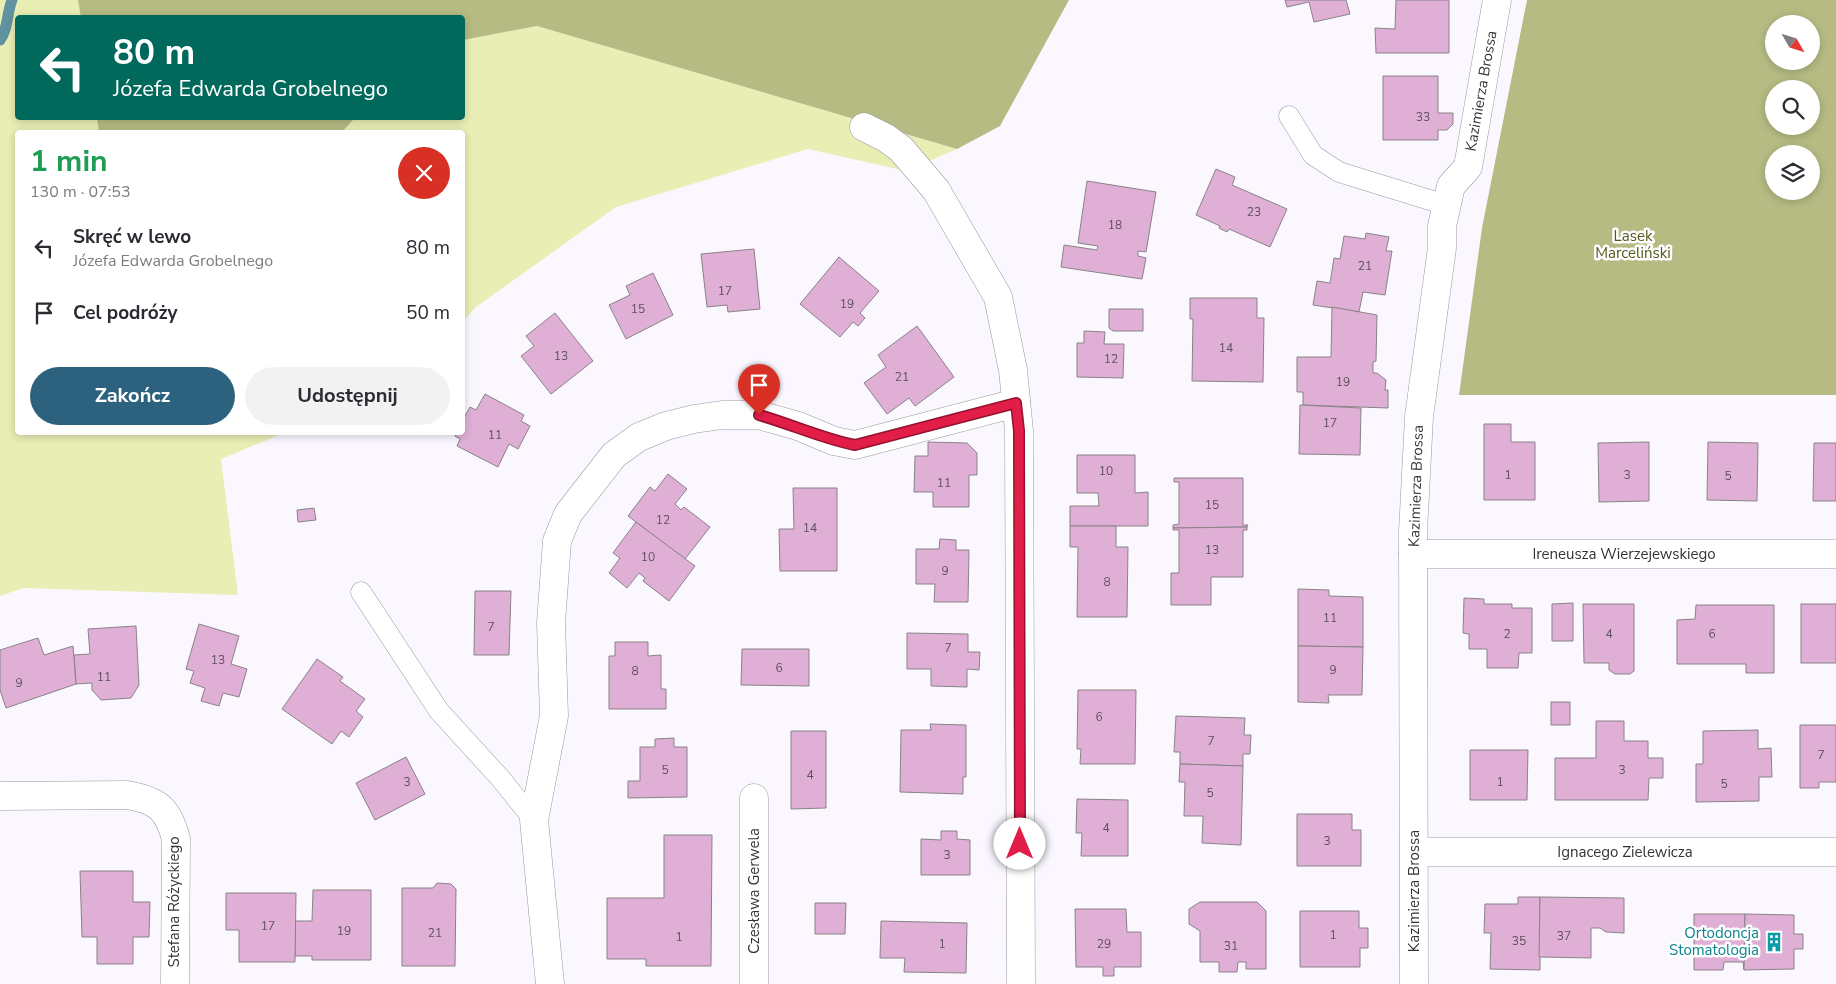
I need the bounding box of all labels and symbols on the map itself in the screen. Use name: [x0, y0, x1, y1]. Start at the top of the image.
north arrow: [1765, 15, 1820, 70]
street label: Kazimierza Brossa: [1461, 29, 1501, 153]
house number: 33: [1416, 109, 1430, 125]
house number: 23: [1247, 204, 1261, 220]
house number: 18: [1108, 217, 1122, 233]
park label: Lasek Marceliński: [1595, 226, 1671, 263]
house number: 21: [1358, 258, 1372, 274]
house number: 17: [718, 283, 732, 299]
house number: 19: [840, 296, 854, 312]
house number: 15: [631, 301, 645, 317]
house number: 14: [1219, 340, 1233, 356]
house number: 13: [554, 348, 568, 364]
house number: 12: [1104, 351, 1118, 367]
pin: [738, 364, 780, 415]
house number: 21: [895, 369, 909, 385]
house number: 19: [1336, 374, 1350, 390]
house number: 17: [1323, 415, 1337, 431]
street label: Kazimierza Brossa: [1404, 425, 1428, 547]
house number: 11: [488, 427, 502, 443]
house number: 10: [1099, 463, 1113, 479]
house number: 1: [1504, 467, 1512, 483]
house number: 3: [1623, 467, 1631, 483]
house number: 5: [1724, 468, 1732, 484]
house number: 11: [937, 475, 951, 491]
house number: 15: [1205, 497, 1219, 513]
house number: 12: [656, 512, 670, 528]
house number: 14: [803, 520, 817, 536]
house number: 13: [1205, 542, 1219, 558]
street label: Ireneusza Wierzejewskiego: [1532, 544, 1716, 564]
house number: 10: [641, 549, 655, 565]
house number: 9: [941, 563, 949, 579]
house number: 8: [1103, 574, 1111, 590]
house number: 11: [1323, 610, 1337, 626]
house number: 7: [487, 619, 495, 635]
house number: 2: [1503, 626, 1511, 642]
house number: 4: [1605, 626, 1613, 642]
house number: 6: [1708, 626, 1716, 642]
house number: 7: [944, 640, 952, 656]
house number: 13: [211, 652, 225, 668]
house number: 6: [775, 660, 783, 676]
house number: 9: [1329, 662, 1337, 678]
house number: 8: [631, 663, 639, 679]
house number: 11: [97, 669, 111, 685]
house number: 9: [15, 675, 23, 691]
house number: 6: [1095, 709, 1103, 725]
house number: 7: [1207, 733, 1215, 749]
house number: 7: [1817, 747, 1825, 763]
house number: 5: [661, 762, 669, 778]
house number: 3: [1618, 762, 1626, 778]
house number: 4: [806, 767, 814, 783]
house number: 3: [403, 774, 411, 790]
house number: 1: [1496, 774, 1504, 790]
house number: 5: [1720, 776, 1728, 792]
house number: 5: [1206, 785, 1214, 801]
position arrow: [993, 817, 1045, 869]
house number: 4: [1102, 820, 1110, 836]
street label: Czesława Gerwela: [744, 828, 764, 954]
street label: Kazimierza Brossa: [1404, 830, 1424, 952]
house number: 3: [1323, 833, 1331, 849]
street label: Stefana Różyckiego: [164, 836, 184, 968]
street label: Ignacego Zielewicza: [1557, 842, 1693, 862]
house number: 3: [943, 847, 951, 863]
house number: 17: [261, 918, 275, 934]
house number: 19: [337, 923, 351, 939]
place label: Ortodoncja Stomatologia: [1669, 923, 1759, 960]
house number: 21: [428, 925, 442, 941]
house number: 1: [1329, 927, 1337, 943]
house number: 37: [1557, 928, 1571, 944]
house number: 1: [675, 929, 683, 945]
building icon: Ortodoncja Stomatologia: [1763, 931, 1785, 953]
house number: 35: [1512, 933, 1526, 949]
house number: 1: [938, 936, 946, 952]
house number: 29: [1097, 936, 1111, 952]
house number: 31: [1224, 938, 1238, 954]

